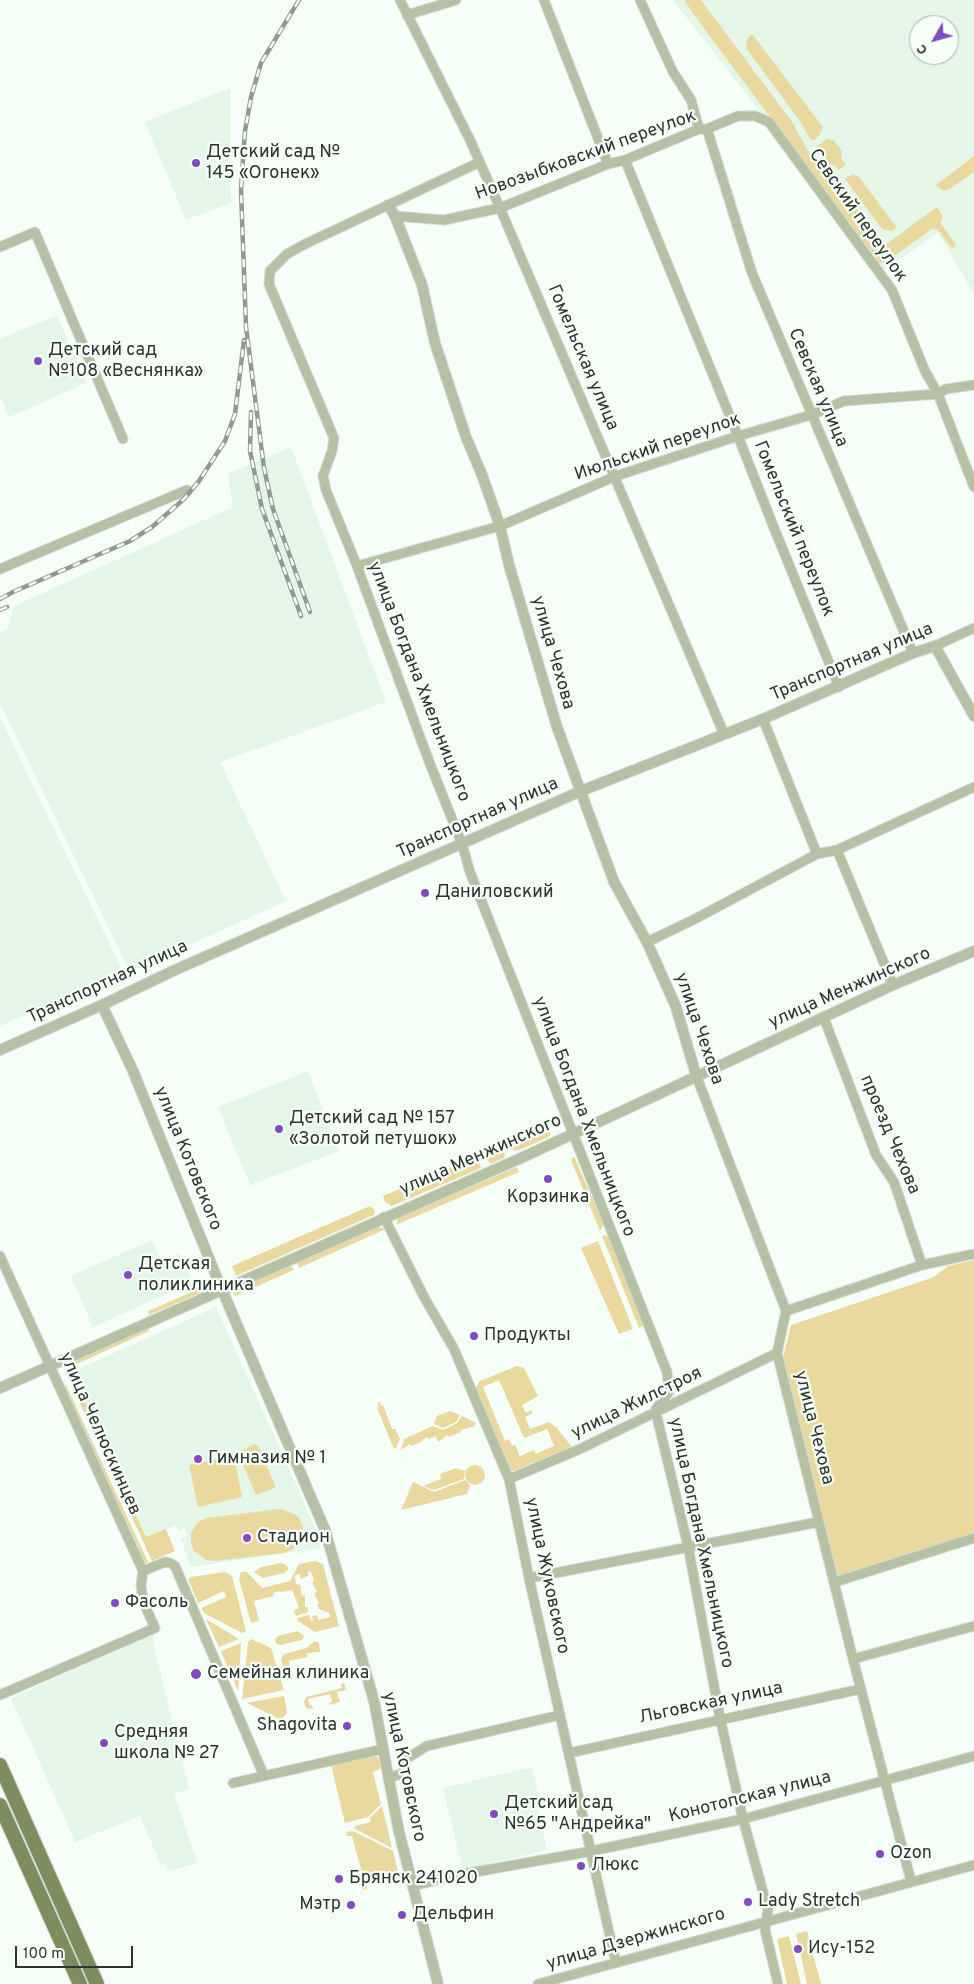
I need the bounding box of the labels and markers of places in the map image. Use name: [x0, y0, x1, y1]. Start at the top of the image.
place label: Детский сад № 145 «Огонек»: [206, 142, 340, 184]
marker: Детский сад № 145 «Огонек»: [190, 157, 202, 169]
place label: Детский сад №108 «Веснянка»: [48, 340, 203, 382]
marker: Детский сад №108 «Веснянка»: [32, 355, 44, 367]
place label: Даниловский: [435, 882, 554, 904]
marker: Даниловский: [419, 887, 431, 899]
place label: Детский сад № 157 «Золотой петушок»: [289, 1108, 457, 1150]
marker: Детский сад № 157 «Золотой петушок»: [273, 1123, 285, 1135]
marker: Корзинка: [542, 1173, 554, 1185]
place label: Корзинка: [507, 1187, 589, 1209]
place label: Детская поликлиника: [138, 1254, 254, 1296]
marker: Детская поликлиника: [122, 1269, 134, 1281]
place label: Продукты: [484, 1325, 571, 1347]
marker: Продукты: [468, 1330, 480, 1342]
place label: Гимназия № 1: [208, 1448, 326, 1470]
marker: Гимназия № 1: [192, 1453, 204, 1465]
place label: Стадион: [257, 1527, 330, 1549]
marker: Стадион: [241, 1532, 253, 1544]
place label: Фасоль: [125, 1592, 188, 1614]
marker: Фасоль: [109, 1597, 121, 1609]
place label: Семейная клиника: [207, 1663, 369, 1685]
marker: Семейная клиника: [189, 1667, 203, 1681]
place label: Shagovita: [256, 1715, 337, 1737]
marker: Shagovita: [341, 1720, 353, 1732]
place label: Средняя школа № 27: [114, 1722, 219, 1765]
marker: Средняя школа № 27: [98, 1737, 110, 1749]
place label: Детский сад №65 "Андрейка": [504, 1793, 651, 1836]
marker: Детский сад №65 "Андрейка": [488, 1808, 500, 1820]
place label: Ozon: [890, 1843, 932, 1865]
marker: Ozon: [874, 1848, 886, 1860]
place label: Люкс: [591, 1855, 639, 1877]
marker: Люкс: [575, 1860, 587, 1872]
place label: Брянск 241020: [349, 1868, 478, 1890]
marker: Брянск 241020: [333, 1873, 345, 1885]
place label: Lady Stretch: [758, 1891, 860, 1913]
place label: Мэтр: [299, 1894, 341, 1916]
marker: Lady Stretch: [742, 1896, 754, 1908]
marker: Мэтр: [345, 1899, 357, 1911]
place label: Дельфин: [412, 1904, 494, 1926]
marker: Дельфин: [396, 1909, 408, 1921]
place label: Ису-152: [808, 1938, 875, 1960]
marker: Ису-152: [792, 1943, 804, 1955]

